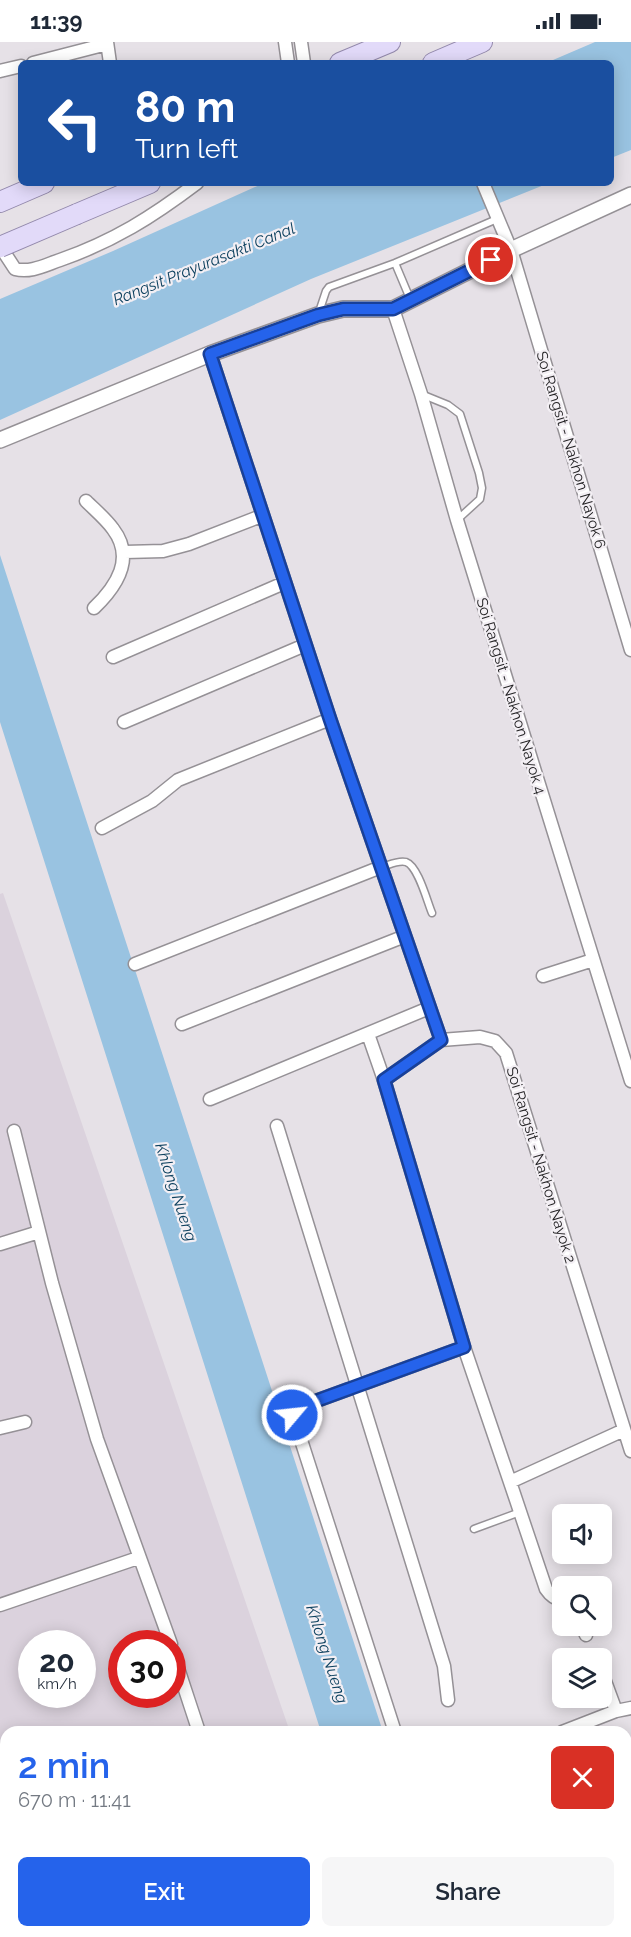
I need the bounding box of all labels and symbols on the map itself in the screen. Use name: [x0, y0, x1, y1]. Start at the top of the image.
water label: Rangsit Prayurasakti Canal: [110, 219, 298, 309]
pin: [465, 234, 516, 285]
street label: Soi Rangsit - Nakhon Nayok 6: [532, 349, 610, 551]
street label: Soi Rangsit - Nakhon Nayok 4: [472, 596, 550, 796]
street label: Soi Rangsit - Nakhon Nayok 2: [503, 1065, 580, 1265]
water label: Khlong Nueng: [151, 1140, 201, 1244]
position arrow: [260, 1383, 324, 1447]
water label: Khlong Nueng: [302, 1602, 352, 1706]
speed limit sign: 30: [108, 1630, 186, 1708]

